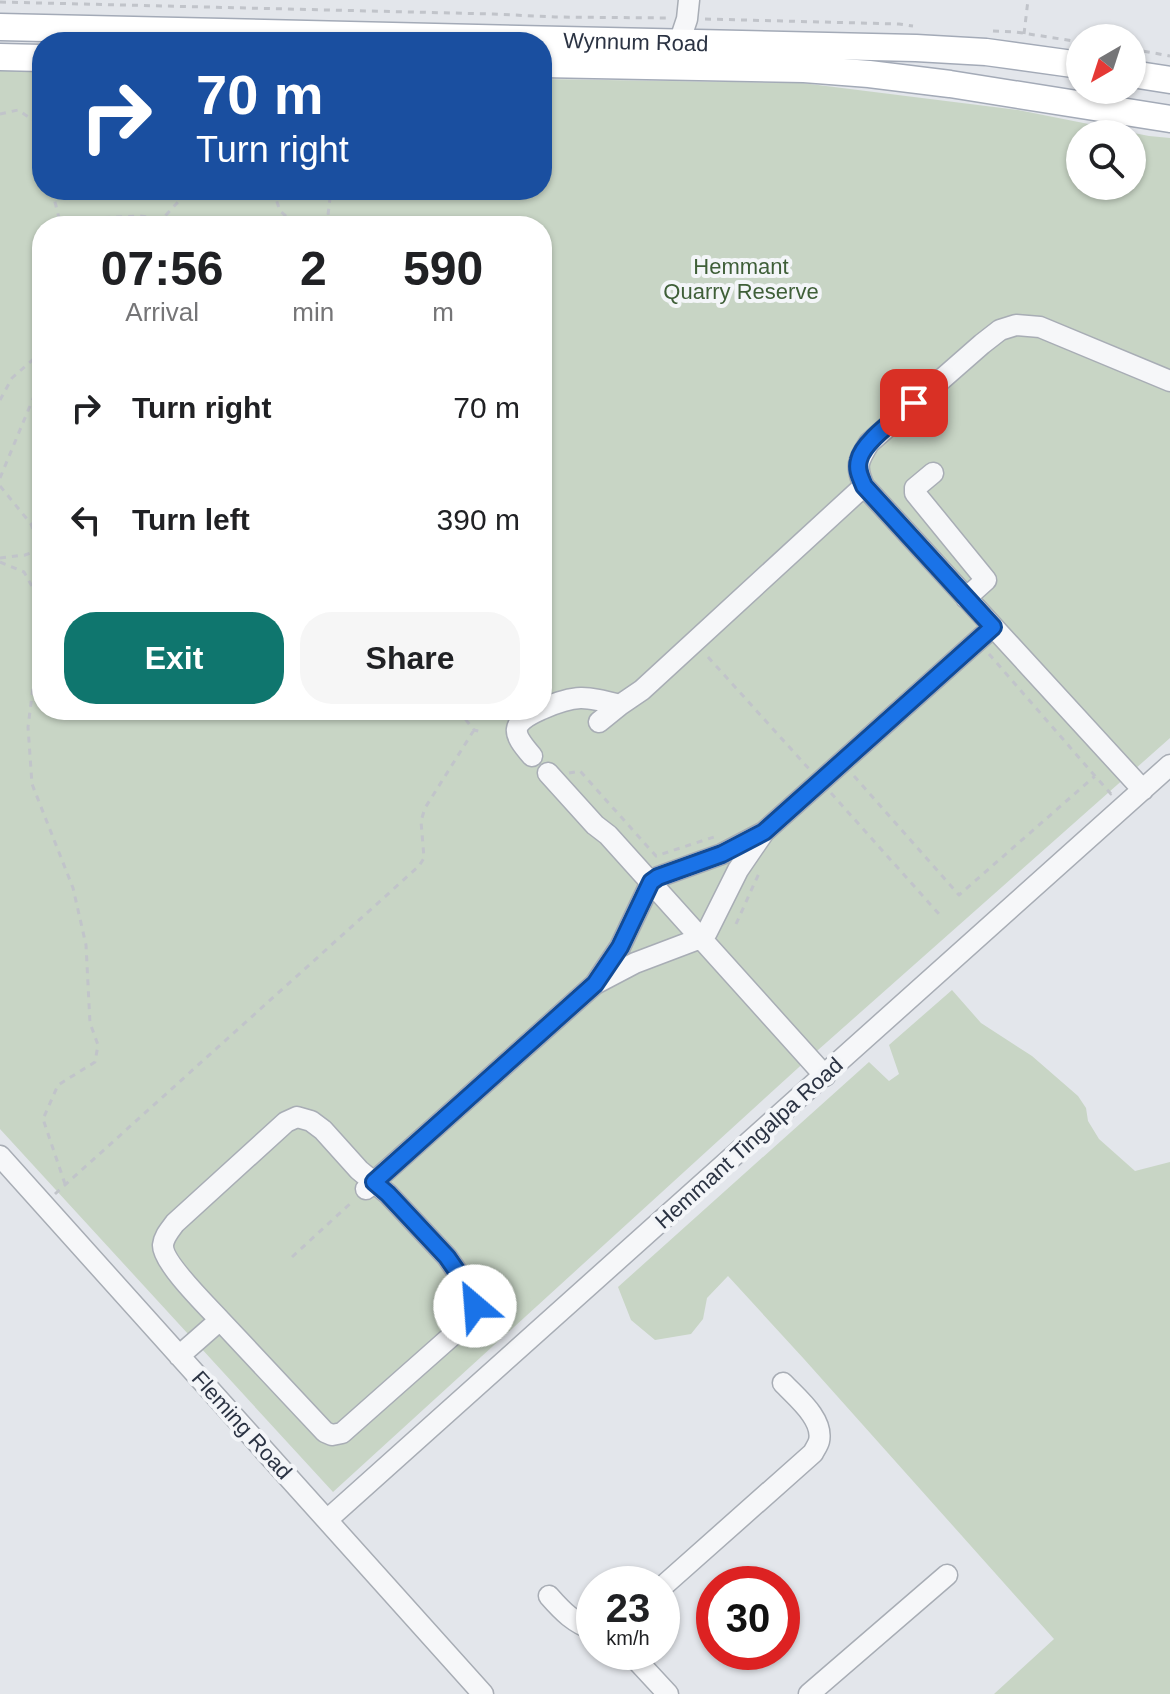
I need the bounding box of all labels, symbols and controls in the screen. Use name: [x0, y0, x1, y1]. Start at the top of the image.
north arrow: [1066, 24, 1146, 104]
map controls: [1066, 24, 1146, 200]
street label: Wynnum Road: [563, 27, 709, 56]
text: 70 m: [196, 63, 324, 126]
icon: right: [64, 64, 168, 168]
button: search: [1066, 120, 1146, 200]
text: Turn right: [196, 129, 349, 170]
text: 07:56: [101, 242, 224, 295]
text: 2: [300, 242, 327, 295]
text: 590: [403, 242, 483, 295]
park label: Hemmant Quarry Reserve: [663, 254, 819, 304]
text: Arrival: [125, 297, 199, 327]
text: min: [292, 297, 334, 327]
text: m: [432, 297, 454, 327]
pin: [880, 369, 948, 437]
icon: arrive: [892, 381, 936, 425]
icon: right: [64, 386, 108, 430]
text: Turn right: [132, 391, 271, 424]
text: 70 m: [453, 391, 520, 424]
icon: left: [64, 498, 108, 542]
text: Turn left: [132, 503, 250, 536]
text: 390 m: [437, 503, 520, 536]
button: Exit: [64, 612, 284, 704]
button: Share: [300, 612, 520, 704]
street label: Hemmant Tingalpa Road: [650, 1052, 848, 1234]
position arrow: [433, 1264, 517, 1348]
street label: Fleming Road: [187, 1366, 297, 1484]
speed limit sign: 30: [696, 1566, 800, 1670]
text: 23: [606, 1586, 650, 1630]
text: km/h: [606, 1627, 650, 1649]

